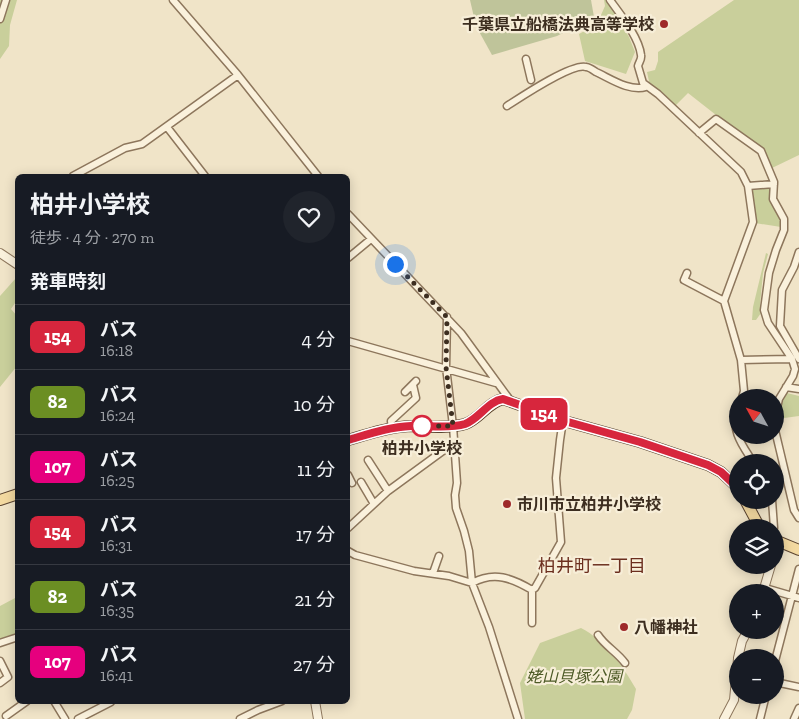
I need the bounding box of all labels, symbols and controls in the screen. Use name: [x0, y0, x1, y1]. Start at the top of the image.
place label: 千葉県立船橋法典高等学校: [462, 15, 654, 34]
marker: 千葉県立船橋法典高等学校: [658, 18, 670, 30]
text: 柏井小学校: [30, 190, 150, 219]
button: heart: [283, 191, 335, 243]
text: 徒歩 · 4 分 · 270 m: [30, 228, 154, 247]
your location: [383, 252, 408, 277]
text: 発車時刻: [30, 270, 106, 293]
text: バス: [100, 318, 138, 341]
text: 154: [44, 326, 71, 348]
text: 4 分: [301, 328, 335, 351]
text: 16:18: [100, 341, 133, 360]
text: バス: [100, 383, 138, 406]
north arrow: [729, 389, 784, 444]
map controls: [729, 389, 784, 704]
text: 82: [48, 391, 67, 413]
text: 10 分: [293, 393, 335, 416]
line badge: 154: [515, 398, 573, 430]
text: 154: [531, 403, 557, 425]
text: 16:24: [100, 406, 135, 425]
marker: 柏井小学校: [411, 415, 433, 437]
place label: 柏井小学校: [382, 439, 462, 458]
text: バス: [100, 448, 138, 471]
button: locate: [729, 454, 784, 509]
text: 107: [44, 456, 71, 478]
text: 11 分: [297, 458, 335, 481]
text: 16:25: [100, 471, 135, 490]
place label: 市川市立柏井小学校: [517, 495, 661, 514]
marker: 市川市立柏井小学校: [501, 498, 513, 510]
text: バス: [100, 513, 138, 536]
button: layers: [729, 519, 784, 574]
text: 154: [44, 521, 71, 543]
text: 17 分: [296, 523, 335, 546]
text: 16:31: [100, 536, 132, 555]
district label: 柏井町一丁目: [538, 555, 646, 577]
text: バス: [100, 578, 138, 601]
button: +: [729, 584, 784, 639]
text: 82: [48, 586, 67, 608]
text: 21 分: [295, 588, 335, 611]
text: 16:35: [100, 601, 134, 620]
place label: 八幡神社: [634, 618, 698, 637]
marker: 八幡神社: [618, 621, 630, 633]
text: バス: [100, 643, 138, 666]
button: −: [729, 649, 784, 704]
text: 107: [44, 651, 71, 673]
text: 27 分: [293, 653, 335, 676]
text: 16:41: [100, 666, 133, 685]
park label: 姥山貝塚公園: [526, 667, 624, 686]

